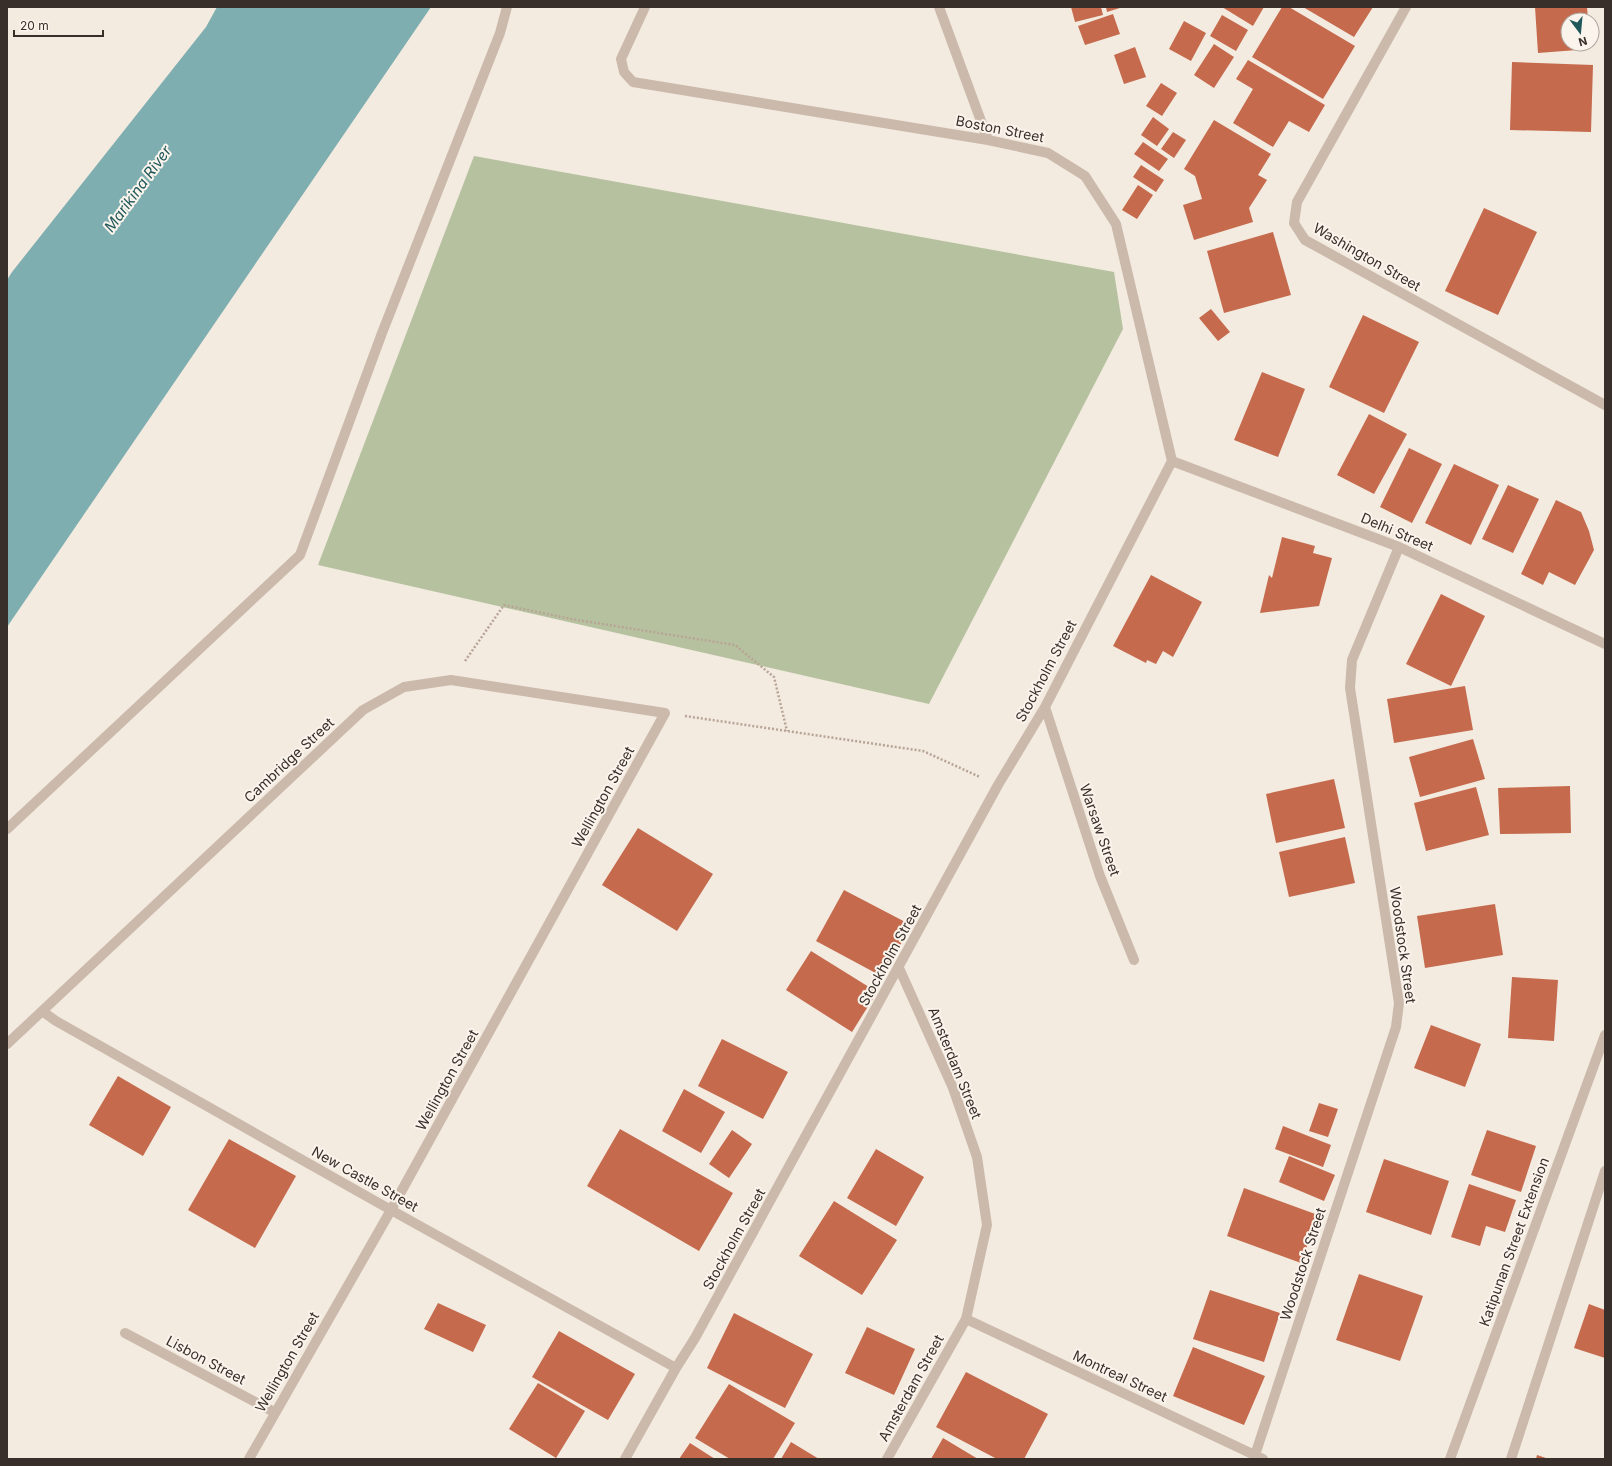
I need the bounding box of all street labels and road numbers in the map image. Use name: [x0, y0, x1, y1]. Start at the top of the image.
street label: Boston Street: [955, 112, 1046, 145]
street label: Washington Street: [1310, 219, 1424, 294]
street label: Delhi Street: [1359, 509, 1436, 555]
street label: Stockholm Street: [1011, 616, 1080, 725]
street label: Cambridge Street: [240, 713, 337, 806]
street label: Wellington Street: [568, 743, 638, 850]
street label: Warsaw Street: [1077, 782, 1124, 879]
street label: Woodstock Street: [1387, 885, 1420, 1005]
street label: Stockholm Street: [855, 901, 925, 1008]
street label: Amsterdam Street: [925, 1004, 986, 1122]
street label: Wellington Street: [412, 1026, 482, 1133]
street label: New Castle Street: [309, 1142, 422, 1215]
street label: Katipunan Street Extension: [1475, 1155, 1552, 1329]
street label: Stockholm Street: [699, 1185, 769, 1292]
street label: Woodstock Street: [1276, 1205, 1329, 1322]
street label: Wellington Street: [251, 1308, 322, 1415]
street label: Amsterdam Street: [874, 1331, 947, 1444]
street label: Lisbon Street: [164, 1332, 249, 1388]
street label: Montreal Street: [1070, 1346, 1170, 1405]

